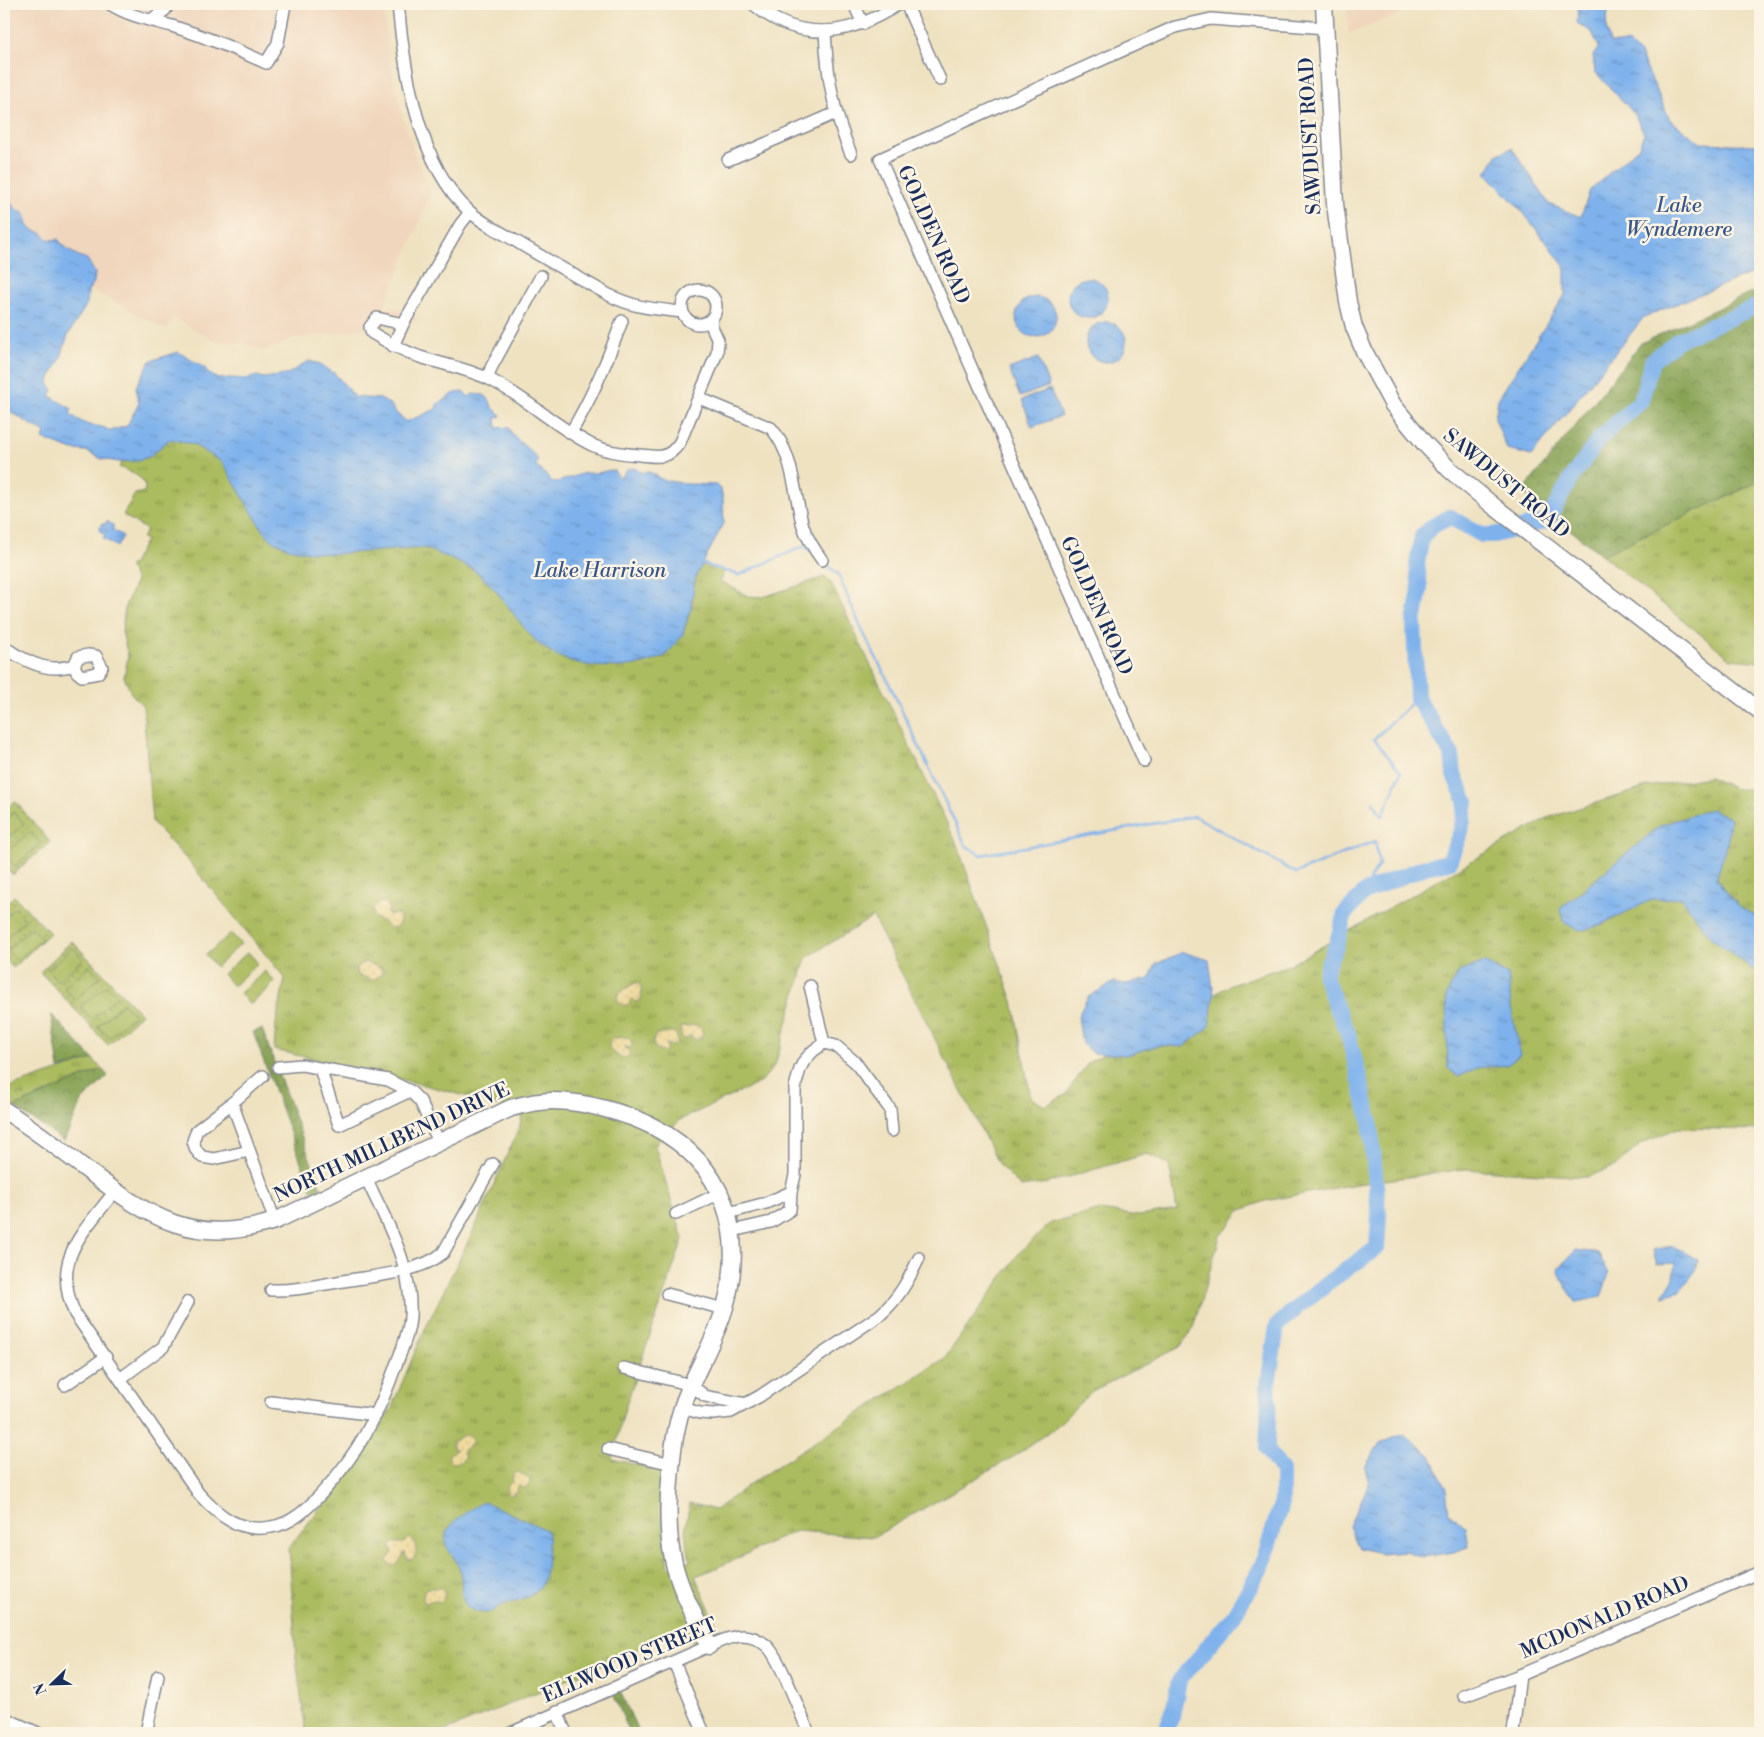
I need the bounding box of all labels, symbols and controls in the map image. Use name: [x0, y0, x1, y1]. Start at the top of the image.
street label: SAWDUST ROAD: [1294, 57, 1328, 215]
street label: GOLDEN ROAD: [891, 162, 975, 308]
water label: Lake Wyndemere: [1626, 193, 1732, 243]
street label: SAWDUST ROAD: [1438, 424, 1574, 544]
street label: GOLDEN ROAD: [1054, 533, 1138, 679]
water label: Lake Harrison: [533, 558, 667, 584]
street label: NORTH MILLBEND DRIVE: [270, 1077, 514, 1209]
street label: MCDONALD ROAD: [1517, 1571, 1693, 1665]
street label: ELLWOOD STREET: [539, 1613, 721, 1709]
north arrow: [28, 1660, 78, 1710]
text: N: [31, 1680, 51, 1697]

